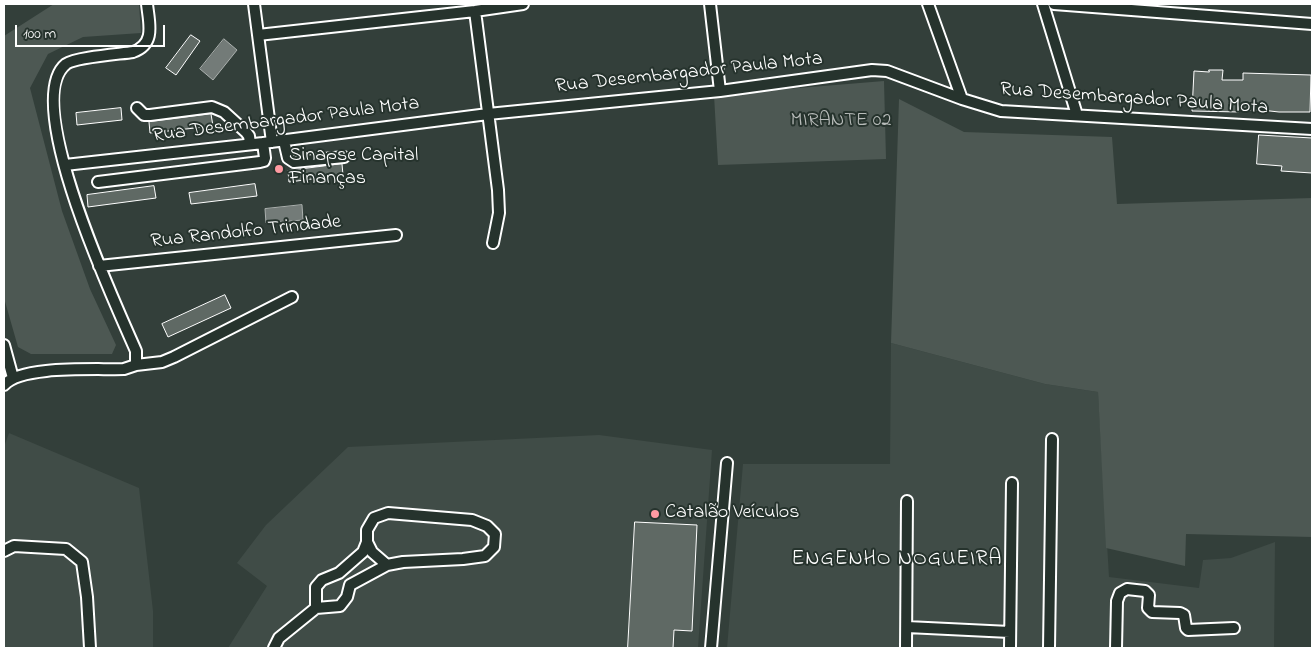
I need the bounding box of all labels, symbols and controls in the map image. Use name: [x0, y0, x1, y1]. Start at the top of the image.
scale bar: [18, 15, 168, 47]
text: 100 m: [23, 23, 56, 45]
street label: Rua Desembargador Paula Mota: [554, 48, 824, 100]
street label: Rua Desembargador Paula Mota: [999, 79, 1269, 121]
street label: Rua Desembargador Paula Mota: [151, 93, 421, 149]
park label: MIRANTE 02: [791, 110, 891, 134]
place label: Sinapse Capital Finanças: [289, 145, 418, 192]
marker: Sinapse Capital Finanças: [273, 163, 285, 175]
street label: Rua Randolfo Trindade: [150, 211, 342, 255]
place label: Catalão Veículos: [665, 502, 799, 526]
marker: Catalão Veículos: [649, 508, 661, 520]
district label: ENGENHO NOGUEIRA: [790, 548, 1004, 574]

